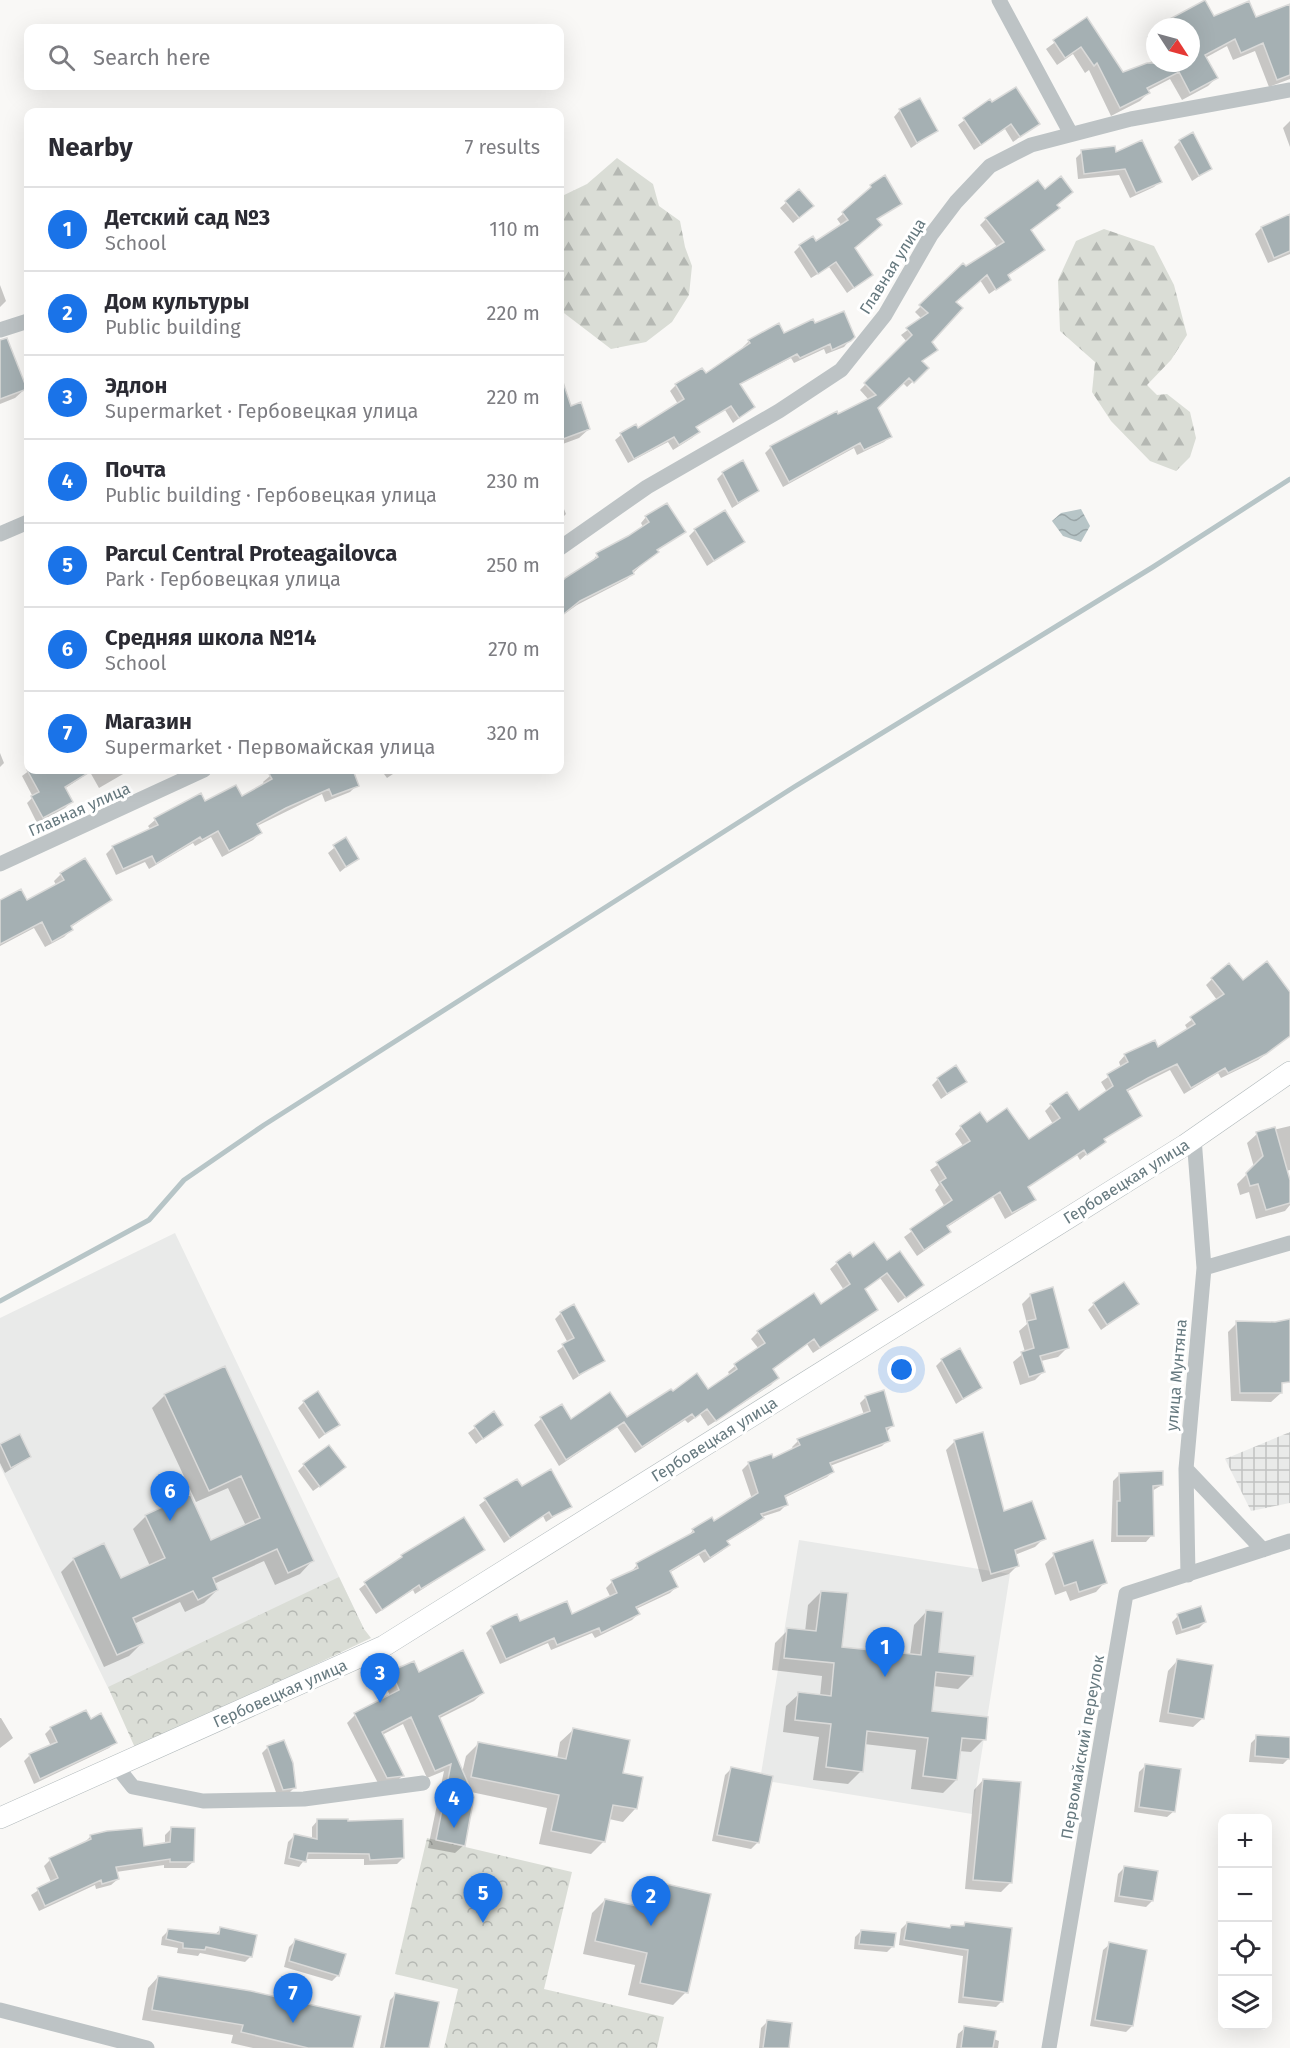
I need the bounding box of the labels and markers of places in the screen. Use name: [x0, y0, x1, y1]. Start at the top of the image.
pin: 6: [150, 1472, 190, 1521]
pin: 1: [866, 1628, 904, 1677]
pin: 3: [360, 1654, 400, 1703]
pin: 4: [434, 1778, 474, 1828]
pin: 5: [464, 1874, 502, 1923]
pin: 2: [632, 1876, 670, 1926]
pin: 7: [274, 1974, 312, 2023]

